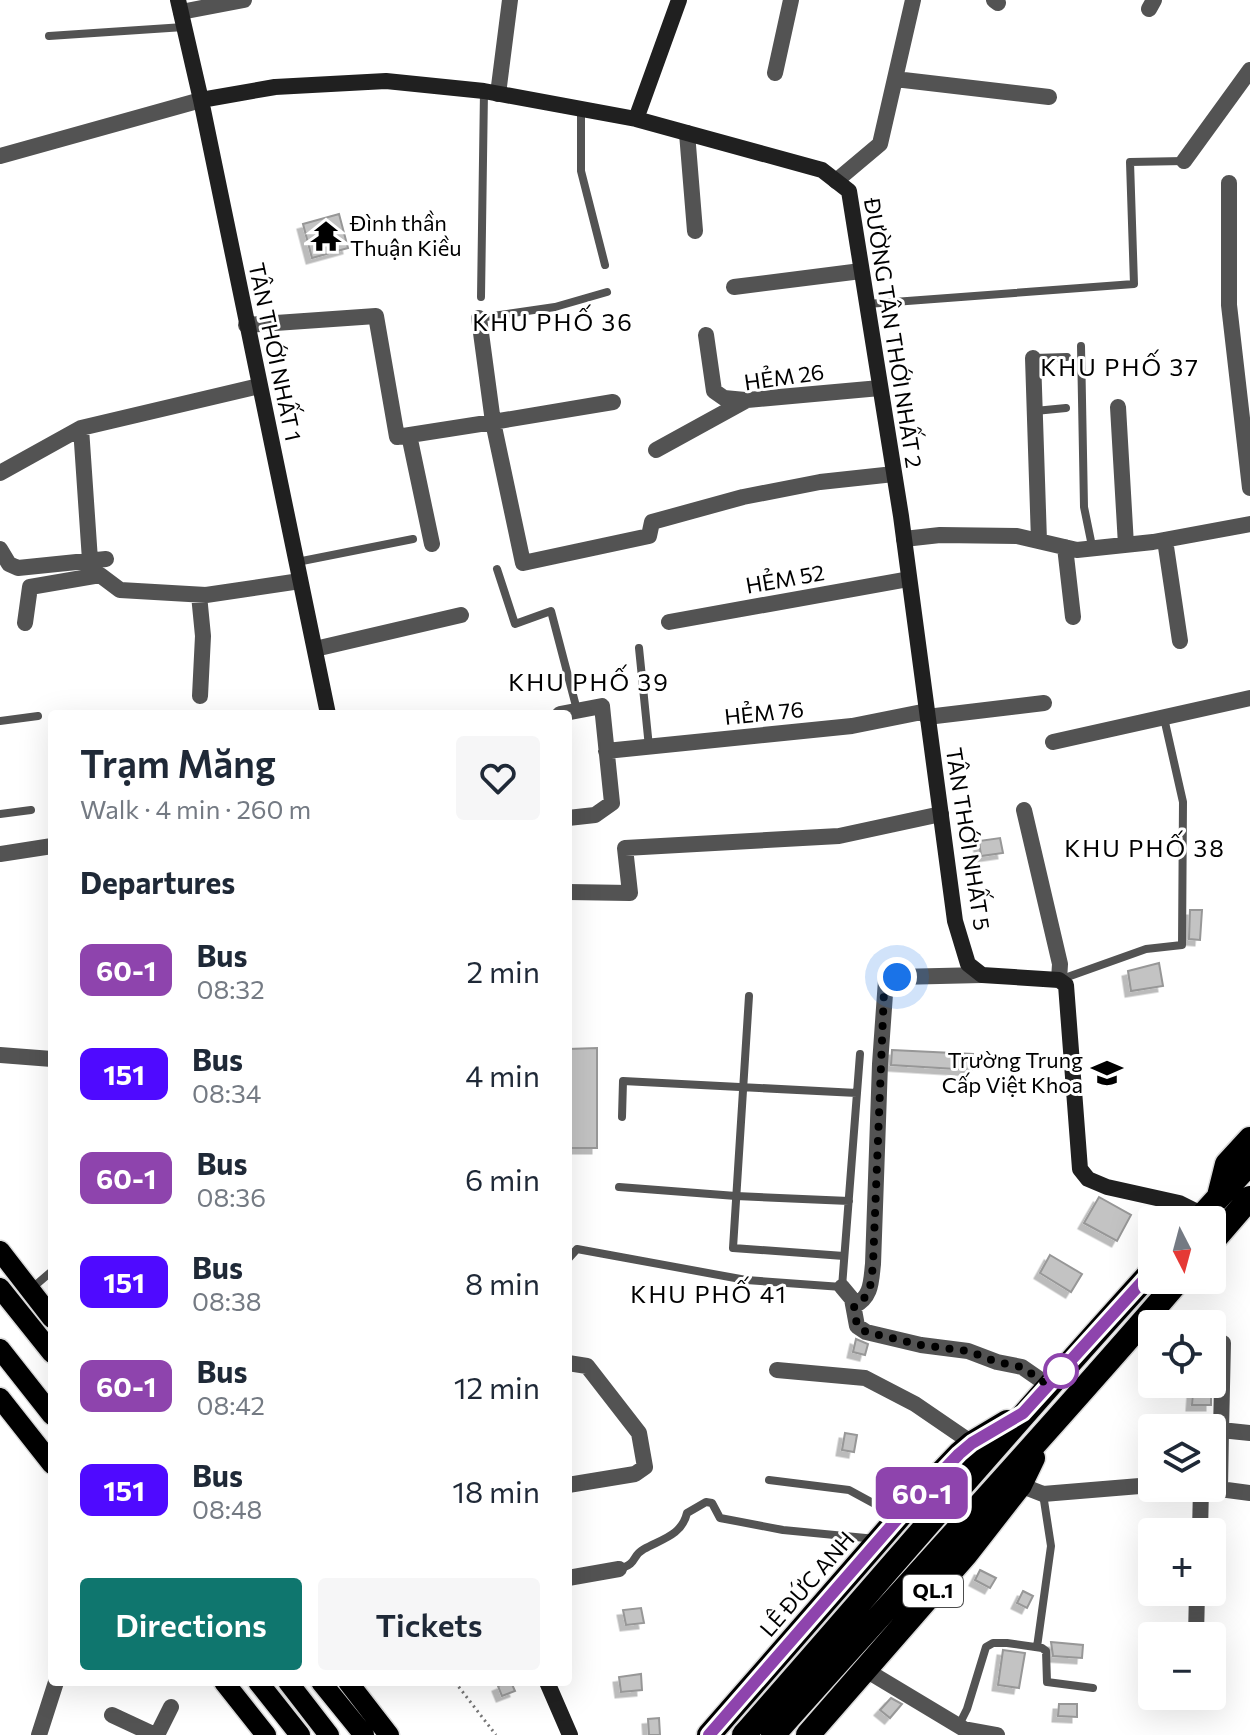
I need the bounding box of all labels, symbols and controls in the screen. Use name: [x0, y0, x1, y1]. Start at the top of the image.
street label: ĐƯỜNG TÂN THỚI NHẤT 2: [859, 195, 930, 470]
place label: Đình thần Thuận Kiều: [349, 209, 462, 261]
temple icon: Đình thần Thuận Kiều: [309, 219, 343, 253]
street label: TÂN THỚI NHẤT 1: [243, 260, 310, 444]
district label: KHU PHỐ 36: [472, 304, 634, 336]
district label: KHU PHỐ 37: [1040, 349, 1200, 381]
street label: HẺM 26: [742, 358, 826, 395]
street label: HẺM 52: [743, 558, 826, 599]
district label: KHU PHỐ 39: [508, 664, 670, 696]
street label: HẺM 76: [723, 695, 805, 730]
button: heart: [456, 736, 540, 820]
text: Trạm Măng: [80, 739, 276, 786]
street label: TÂN THỚI NHẤT 5: [941, 745, 998, 932]
text: Walk · 4 min · 260 m: [80, 793, 311, 824]
district label: KHU PHỐ 38: [1064, 830, 1226, 862]
text: Departures: [80, 863, 235, 900]
text: Bus: [196, 936, 247, 973]
text: 2 min: [467, 952, 540, 989]
text: 60-1: [96, 953, 156, 987]
your location: [877, 957, 917, 997]
text: 08:32: [196, 973, 265, 1004]
text: Bus: [192, 1040, 243, 1077]
place label: Trường Trung Cấp Việt Khoa: [942, 1046, 1083, 1098]
text: 4 min: [465, 1056, 540, 1093]
school or university icon: Trường Trung Cấp Việt Khoa: [1090, 1056, 1124, 1090]
text: 151: [103, 1057, 145, 1091]
text: 08:34: [192, 1077, 261, 1108]
text: Bus: [196, 1144, 247, 1181]
text: 6 min: [465, 1160, 540, 1197]
text: 60-1: [96, 1161, 156, 1195]
text: 08:36: [196, 1181, 266, 1212]
north arrow: [1138, 1206, 1226, 1294]
map controls: [1138, 1206, 1226, 1710]
text: Bus: [192, 1248, 243, 1285]
text: 8 min: [465, 1264, 540, 1301]
text: 151: [103, 1265, 145, 1299]
district label: KHU PHỐ 41: [630, 1276, 788, 1308]
text: 08:38: [192, 1285, 262, 1316]
button: locate: [1138, 1310, 1226, 1398]
text: Bus: [196, 1352, 247, 1389]
unlabelled marker: [1044, 1354, 1078, 1388]
text: 12 min: [454, 1368, 540, 1405]
text: 60-1: [96, 1369, 156, 1403]
text: 08:42: [196, 1389, 265, 1420]
button: layers: [1138, 1414, 1226, 1502]
text: Bus: [192, 1456, 243, 1493]
line badge: 60-1: [866, 1467, 978, 1519]
text: 18 min: [452, 1472, 540, 1509]
text: 151: [103, 1473, 145, 1507]
text: 60-1: [892, 1476, 952, 1510]
text: 08:48: [192, 1493, 262, 1524]
button: +: [1138, 1518, 1226, 1606]
street label: LÊ ĐỨC ANH: [754, 1526, 860, 1642]
road number: QL.1: [903, 1575, 963, 1607]
button: Directions: [80, 1578, 302, 1670]
button: Tickets: [318, 1578, 540, 1670]
button: −: [1138, 1622, 1226, 1710]

